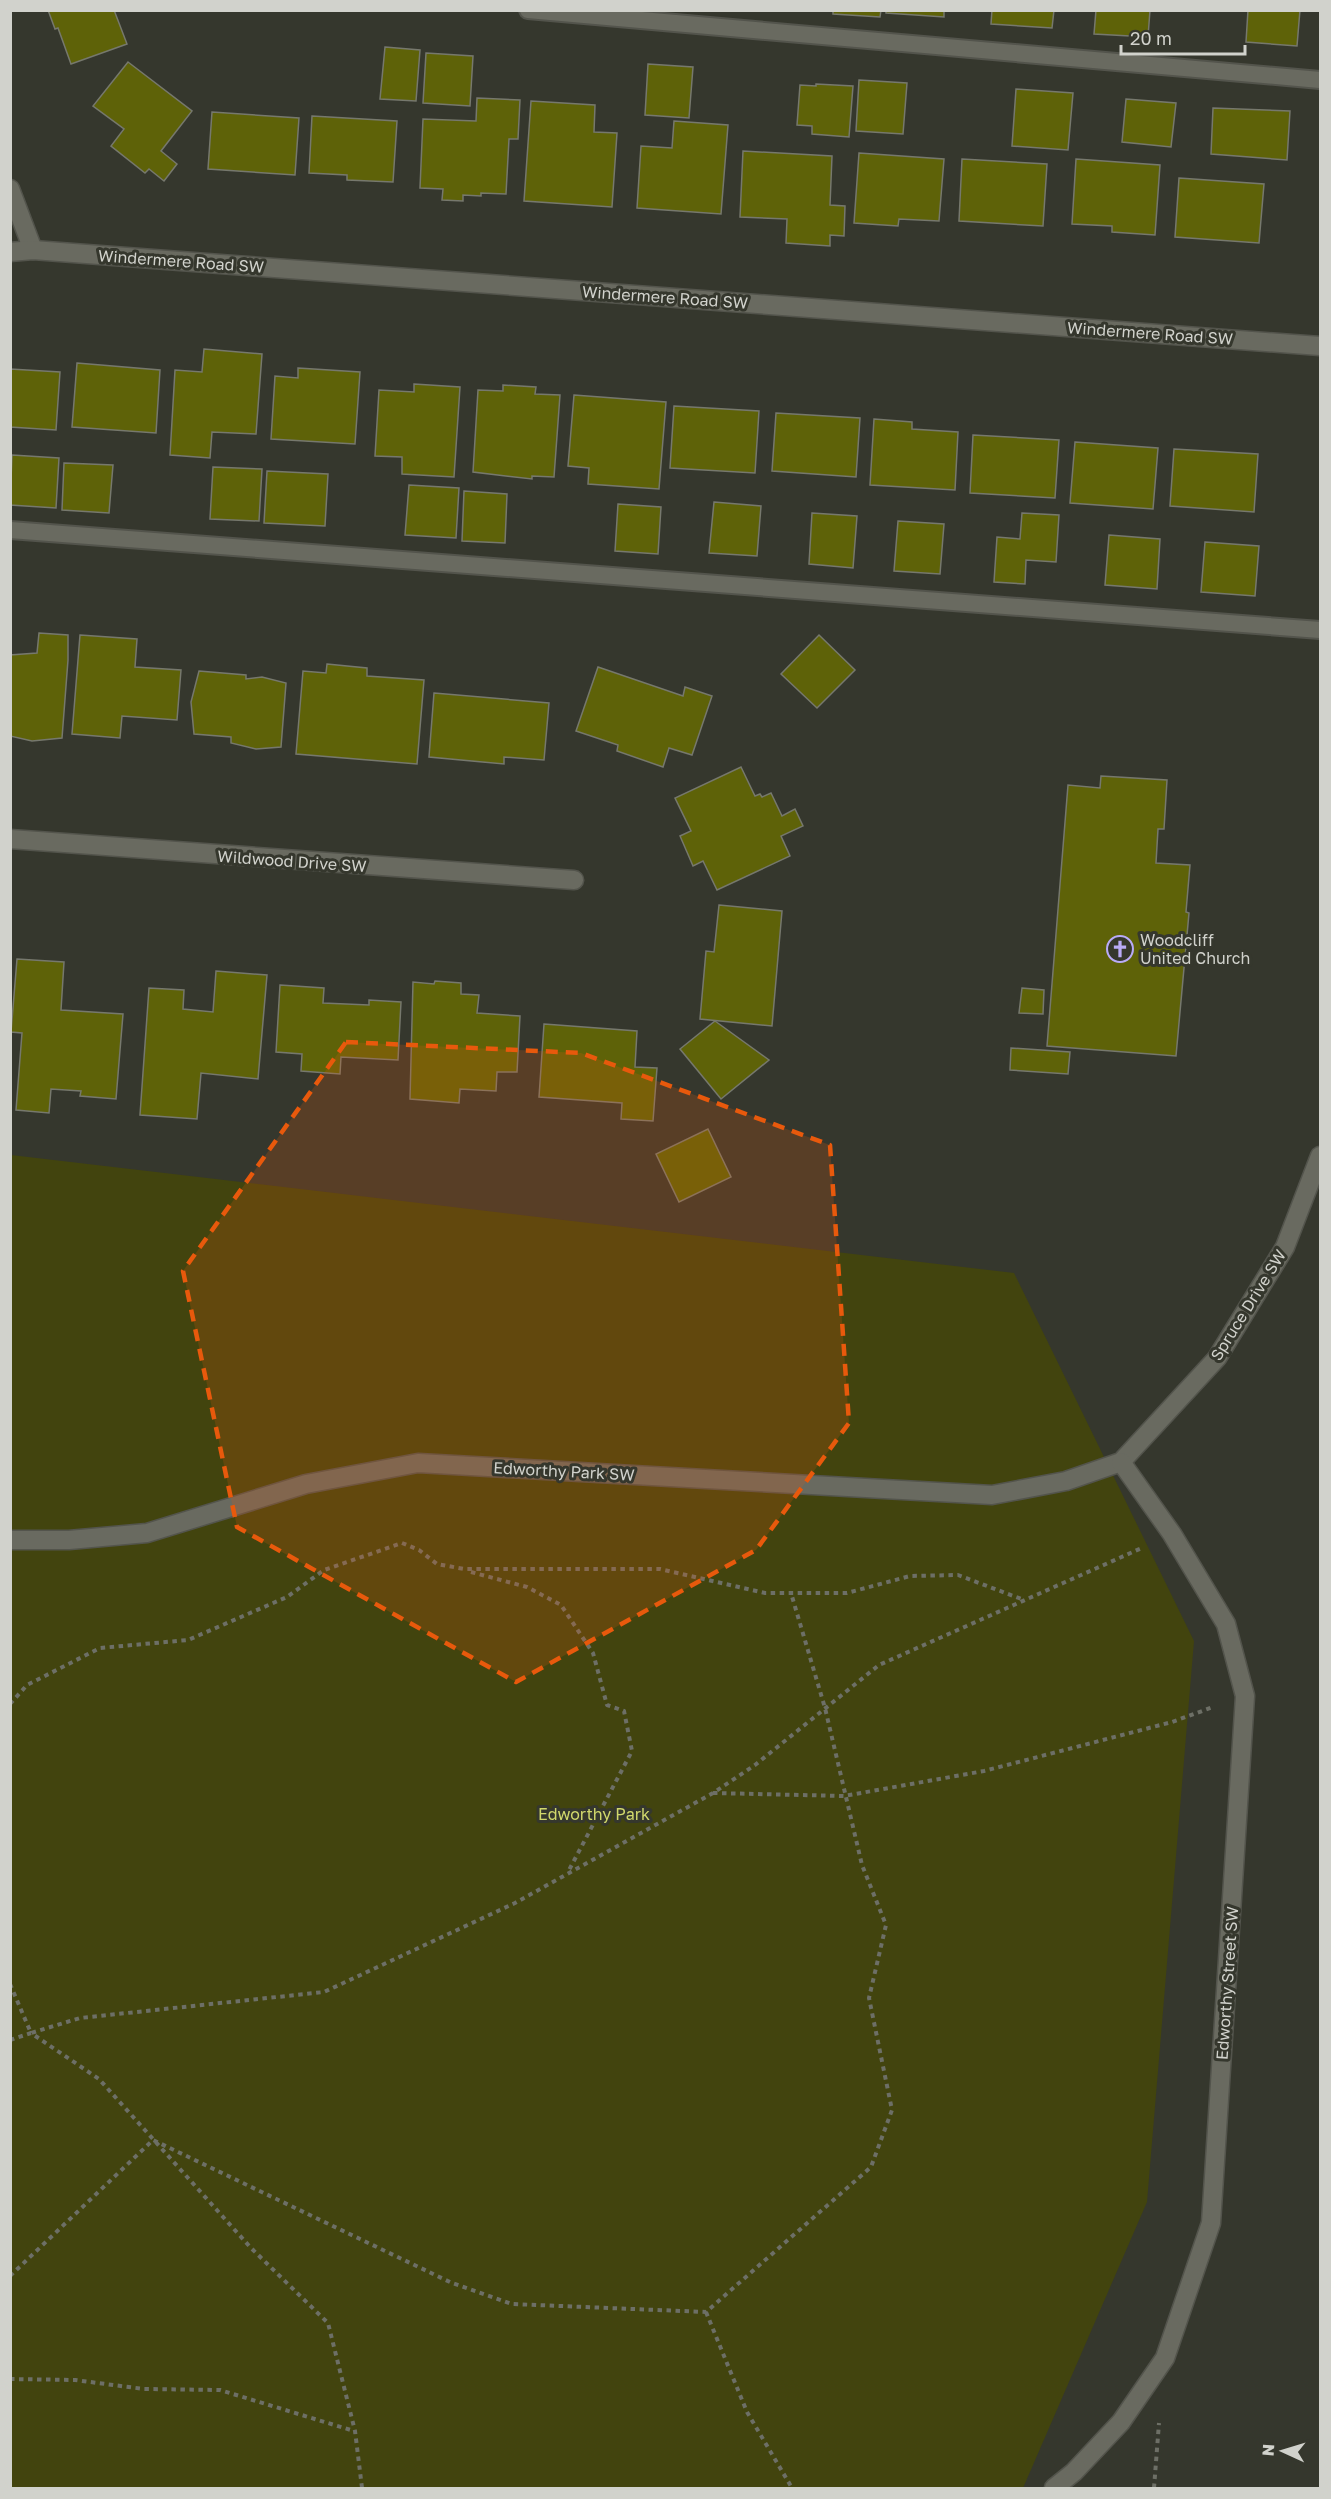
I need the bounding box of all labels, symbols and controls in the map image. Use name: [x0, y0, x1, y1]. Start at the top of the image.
scale bar: [1121, 18, 1246, 56]
text: 20 m: [1130, 27, 1172, 49]
street label: Windermere Road SW: [97, 245, 265, 277]
street label: Windermere Road SW: [581, 281, 749, 313]
street label: Windermere Road SW: [1066, 317, 1234, 349]
street label: Wildwood Drive SW: [217, 846, 367, 876]
place label: Woodcliff United Church: [1140, 930, 1250, 968]
church icon: Woodcliff United Church: [1105, 934, 1135, 964]
street label: Spruce Drive SW: [1206, 1246, 1290, 1364]
street label: Edworthy Park SW: [493, 1457, 635, 1485]
park label: Edworthy Park: [538, 1804, 650, 1824]
street label: Edworthy Street SW: [1212, 1905, 1242, 2061]
north arrow: [1253, 2421, 1313, 2481]
text: N: [1258, 2443, 1278, 2457]

